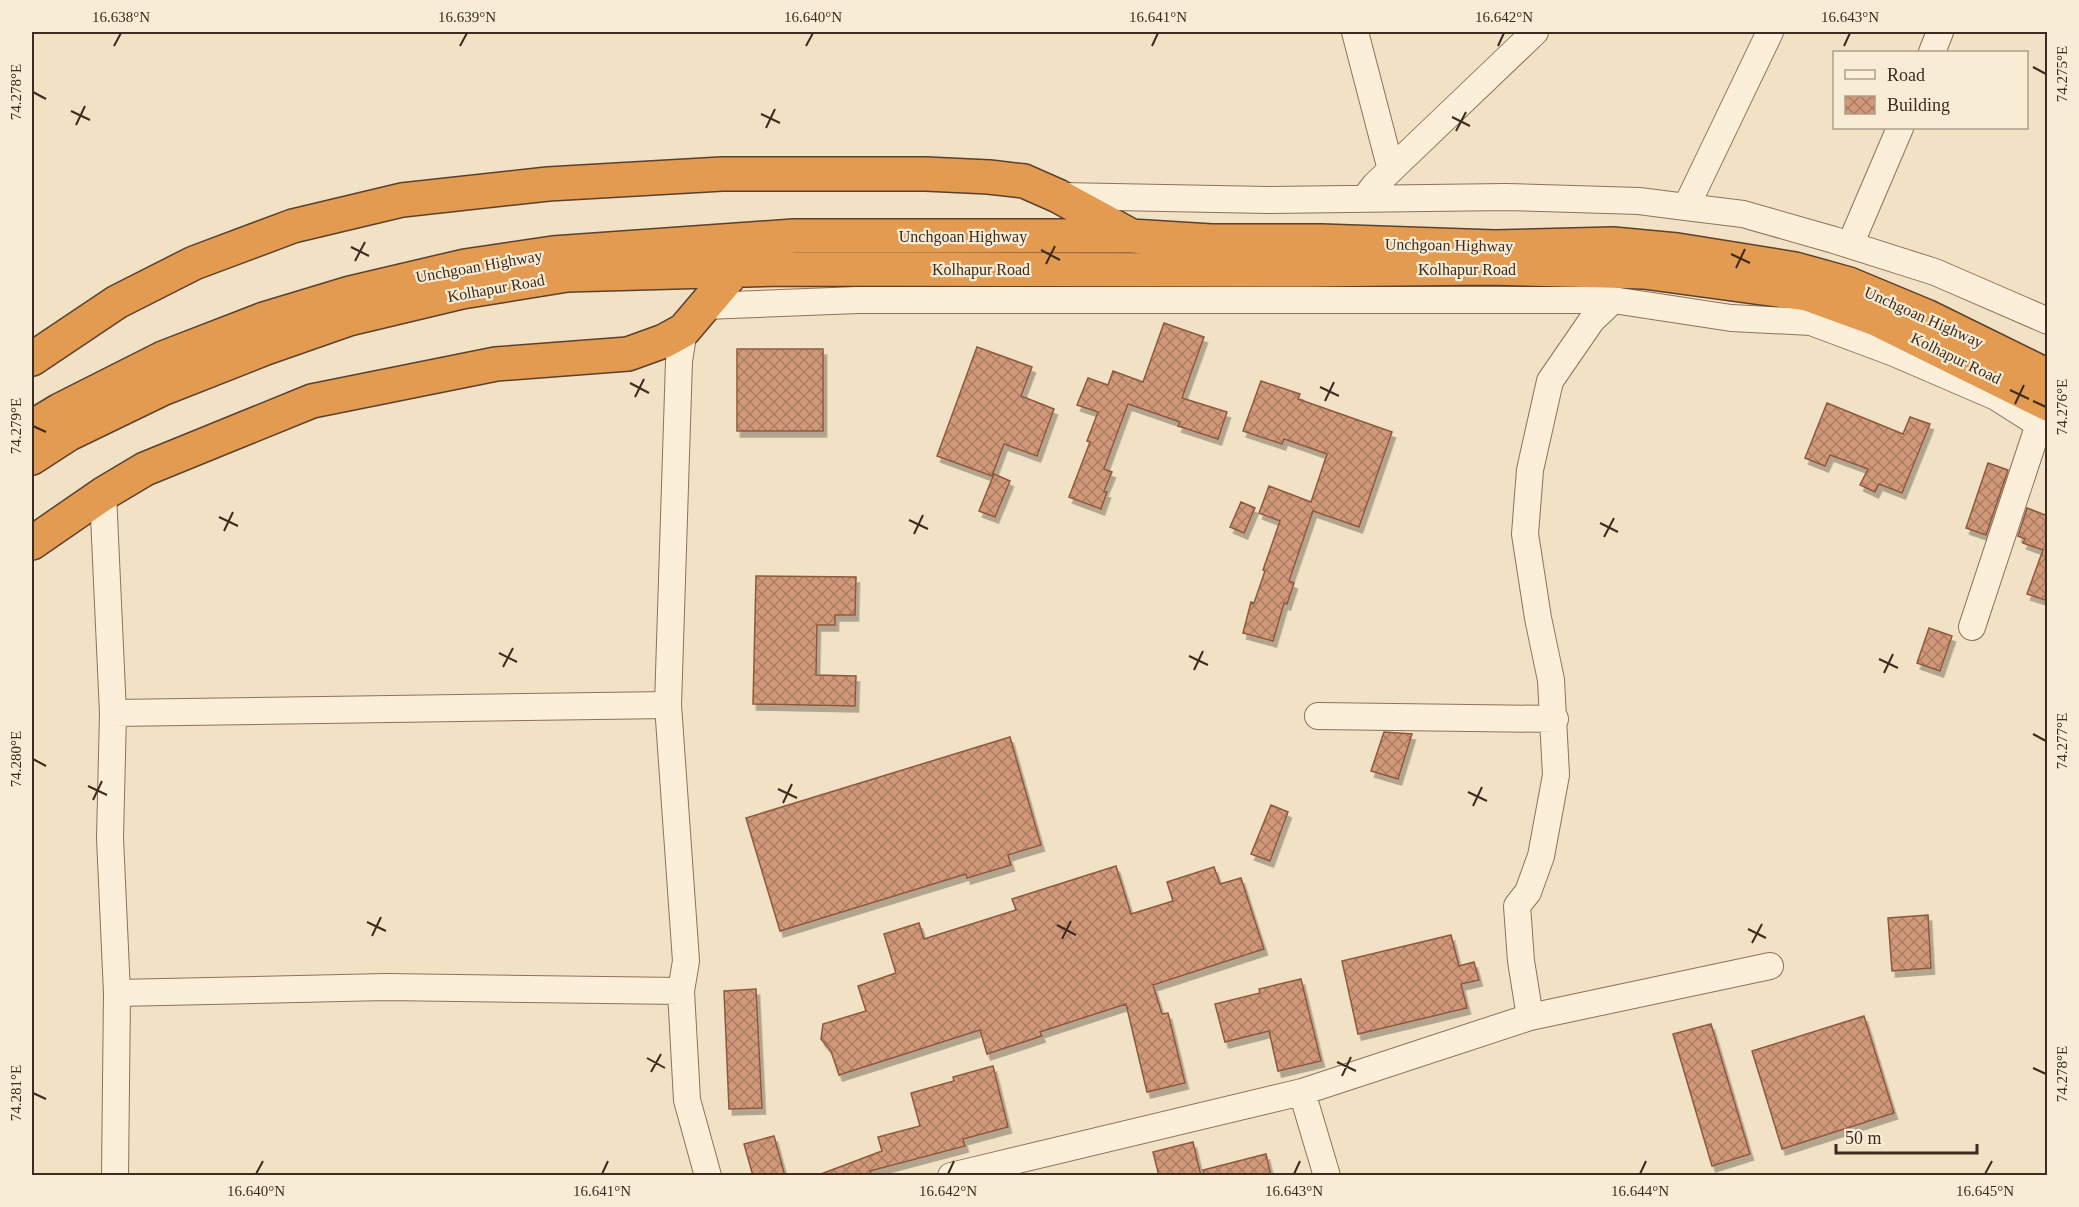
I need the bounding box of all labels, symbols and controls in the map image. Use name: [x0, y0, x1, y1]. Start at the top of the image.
text: 16.638°N: [92, 9, 150, 25]
text: 16.639°N: [438, 9, 496, 25]
text: 16.640°N: [784, 9, 842, 25]
text: 16.641°N: [1129, 9, 1187, 25]
text: 16.642°N: [1475, 9, 1533, 25]
text: 16.643°N: [1821, 9, 1879, 25]
text: 74.275°E: [2054, 46, 2070, 102]
legend: [1833, 51, 2028, 129]
text: 74.278°E: [8, 64, 24, 120]
text: Road: [1887, 65, 1925, 85]
text: Building: [1887, 95, 1950, 115]
street label: Unchgoan Highway: [899, 228, 1027, 246]
street label: Unchgoan Highway: [1385, 235, 1513, 256]
street label: Unchgoan Highway: [414, 246, 544, 287]
street label: Kolhapur Road: [932, 261, 1030, 279]
street label: Kolhapur Road: [1418, 261, 1516, 279]
street label: Kolhapur Road: [446, 271, 546, 306]
street label: Unchgoan Highway: [1861, 283, 1986, 352]
street label: Kolhapur Road: [1908, 329, 2004, 388]
text: 74.276°E: [2054, 379, 2070, 435]
text: 74.279°E: [8, 398, 24, 454]
text: 74.277°E: [2054, 713, 2070, 769]
text: 74.280°E: [8, 731, 24, 787]
text: 74.278°E: [2054, 1046, 2070, 1102]
text: 74.281°E: [8, 1065, 24, 1121]
scale bar: [1836, 1117, 1977, 1155]
text: 50 m: [1845, 1128, 1882, 1148]
text: 16.640°N: [227, 1183, 285, 1199]
text: 16.641°N: [573, 1183, 631, 1199]
text: 16.642°N: [919, 1183, 977, 1199]
text: 16.643°N: [1265, 1183, 1323, 1199]
text: 16.644°N: [1611, 1183, 1669, 1199]
text: 16.645°N: [1956, 1183, 2014, 1199]

